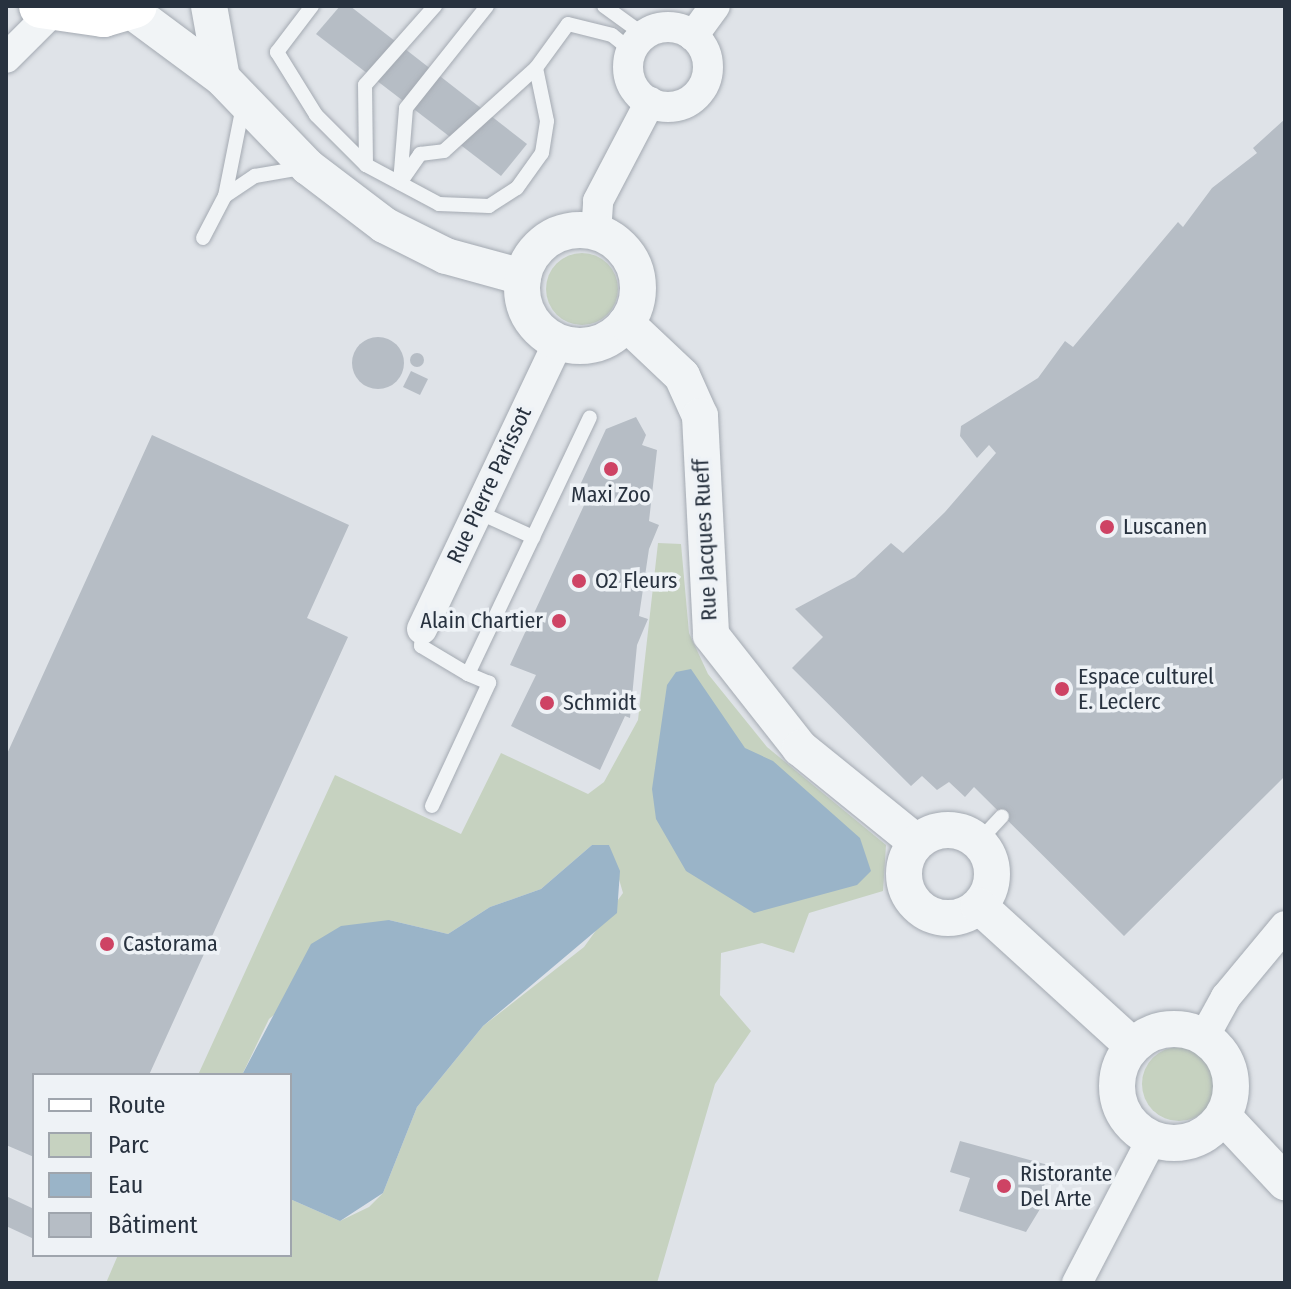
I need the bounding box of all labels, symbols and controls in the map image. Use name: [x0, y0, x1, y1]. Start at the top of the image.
street label: Rue Pierre Parissot: [441, 402, 537, 568]
street label: Rue Jacques Rueff: [688, 458, 722, 622]
marker: Maxi Zoo: [602, 460, 620, 478]
place label: Maxi Zoo: [571, 482, 651, 508]
place label: Luscanen: [1123, 514, 1207, 540]
marker: Luscanen: [1098, 518, 1116, 536]
place label: O2 Fleurs: [595, 568, 677, 594]
marker: O2 Fleurs: [570, 572, 588, 590]
place label: Alain Chartier: [420, 608, 543, 634]
marker: Alain Chartier: [550, 612, 568, 630]
place label: Espace culturel E. Leclerc: [1078, 663, 1214, 714]
marker: Espace culturel E. Leclerc: [1053, 680, 1071, 698]
place label: Schmidt: [563, 690, 636, 716]
marker: Schmidt: [538, 694, 556, 712]
place label: Castorama: [123, 931, 218, 957]
marker: Castorama: [98, 935, 116, 953]
legend: [32, 1073, 292, 1257]
text: Route: [108, 1091, 165, 1119]
text: Parc: [108, 1131, 149, 1159]
place label: Ristorante Del Arte: [1020, 1160, 1112, 1212]
text: Eau: [108, 1171, 143, 1199]
marker: Ristorante Del Arte: [995, 1177, 1013, 1195]
text: Bâtiment: [108, 1211, 198, 1239]

